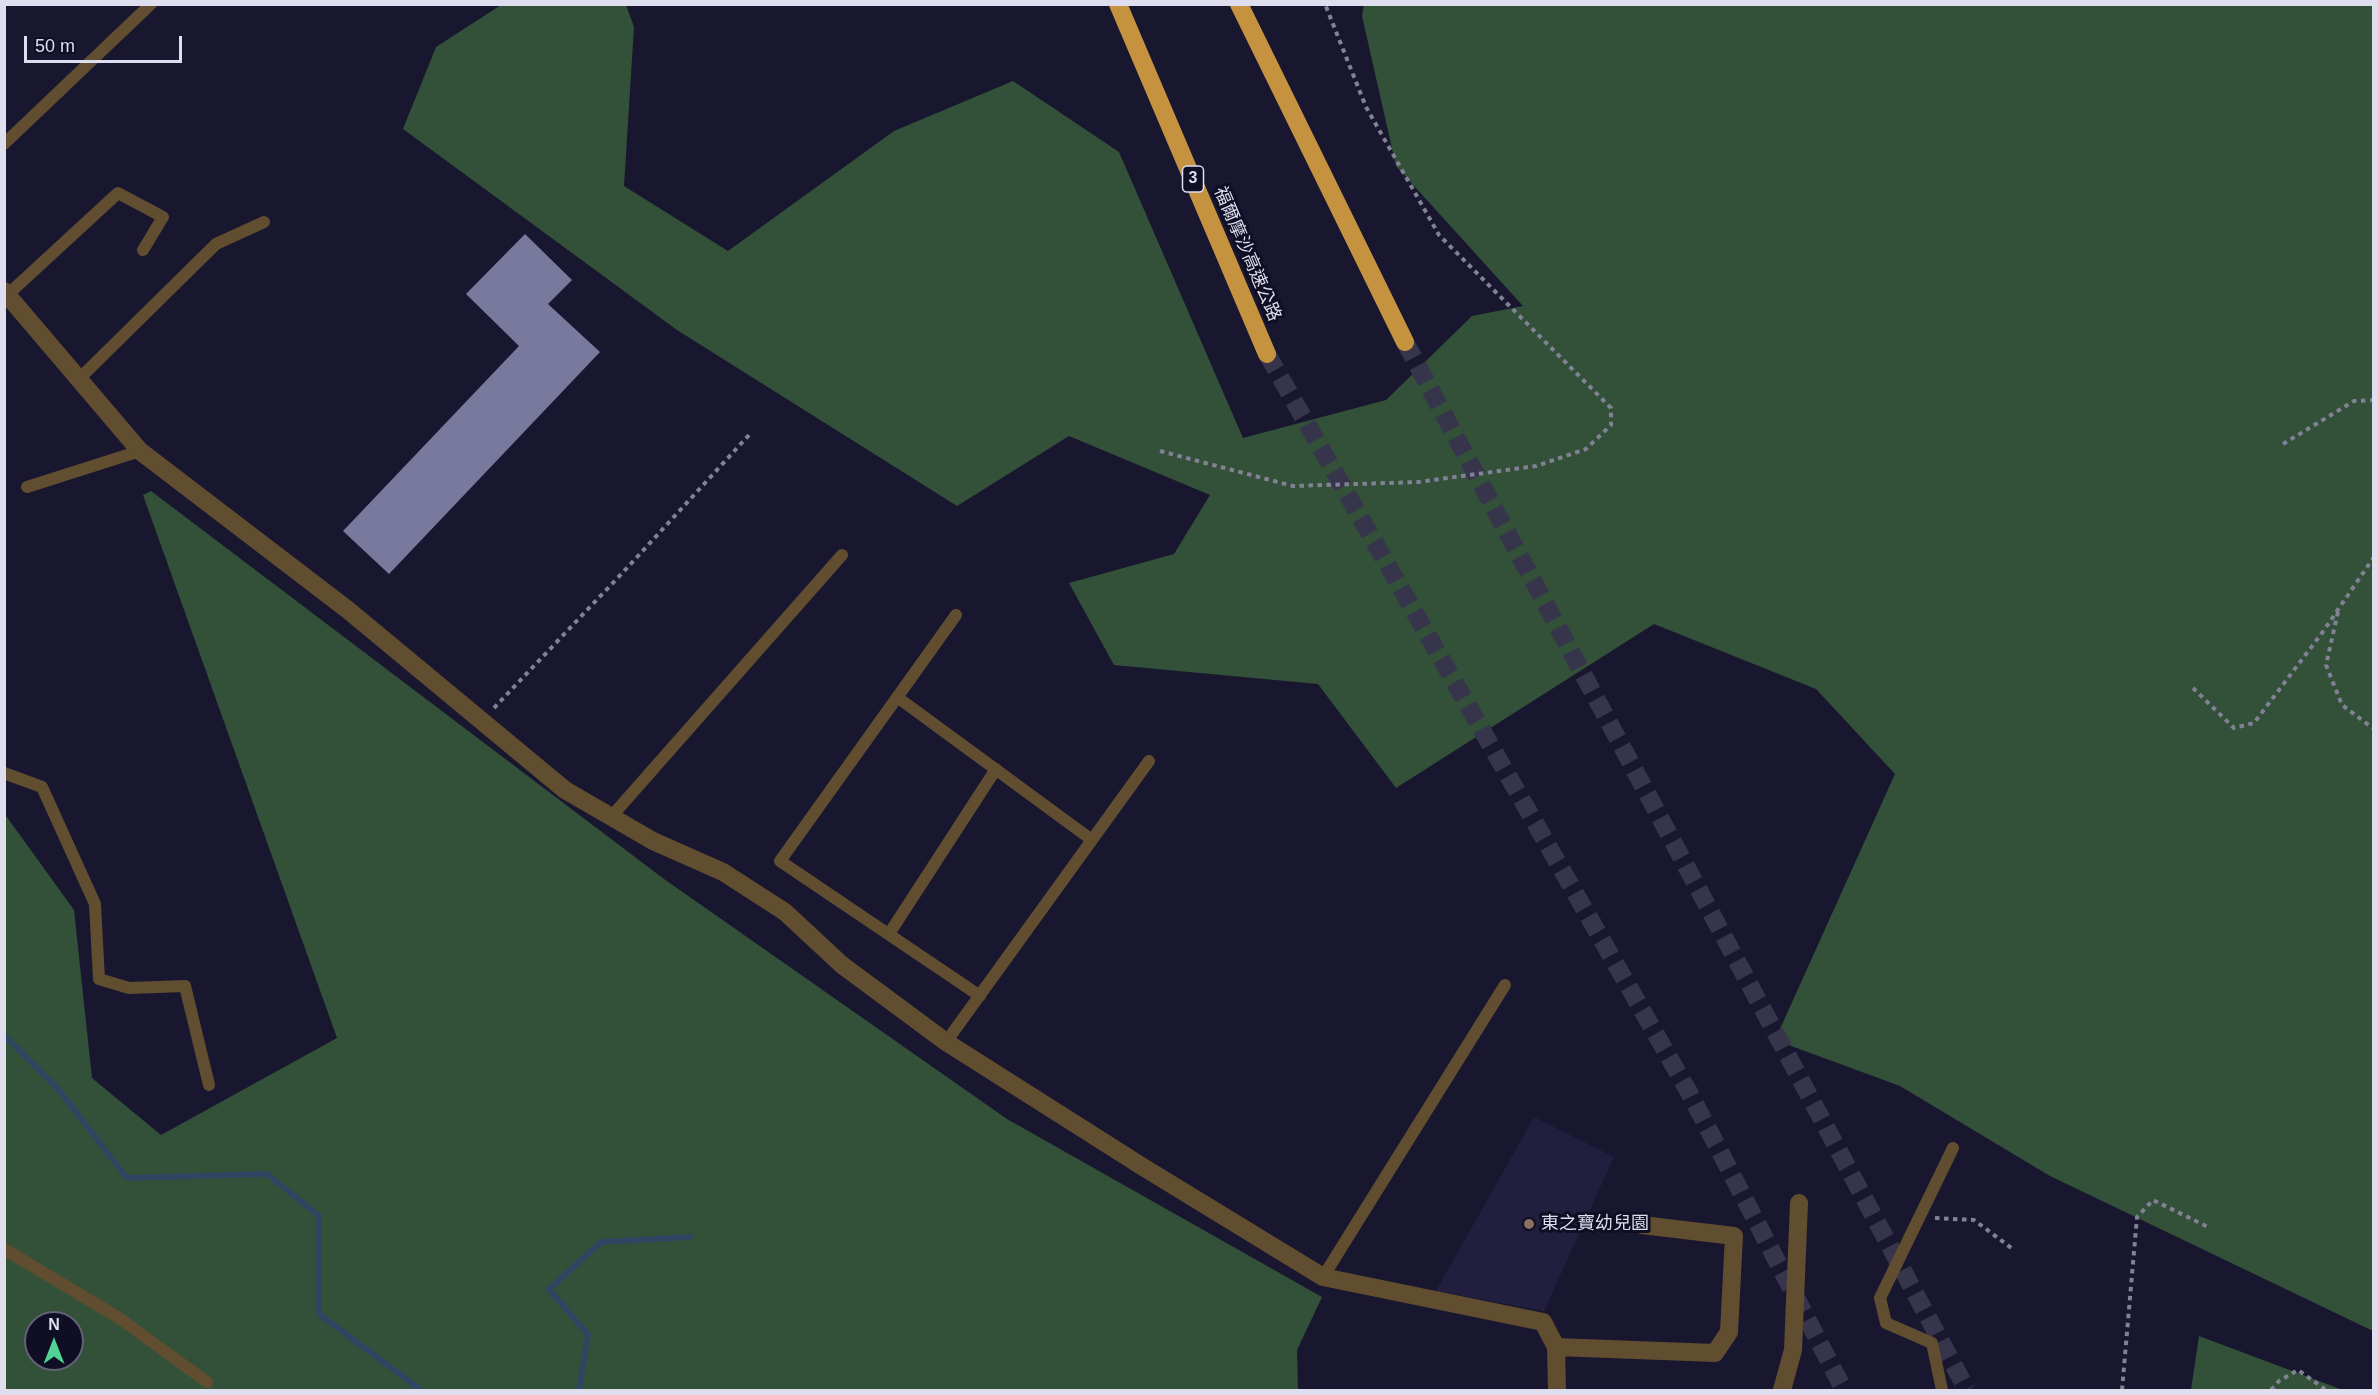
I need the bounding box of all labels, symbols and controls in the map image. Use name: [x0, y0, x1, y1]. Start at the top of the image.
scale bar: [27, 24, 184, 62]
text: 50 m: [35, 36, 75, 56]
road number: 3: [1182, 166, 1204, 192]
street label: 福爾摩沙高速公路: [1209, 184, 1285, 324]
place label: 東之寶幼兒園: [1541, 1213, 1649, 1235]
marker: 東之寶幼兒園: [1522, 1217, 1536, 1231]
north arrow: [24, 1311, 84, 1371]
text: N: [48, 1316, 60, 1333]

